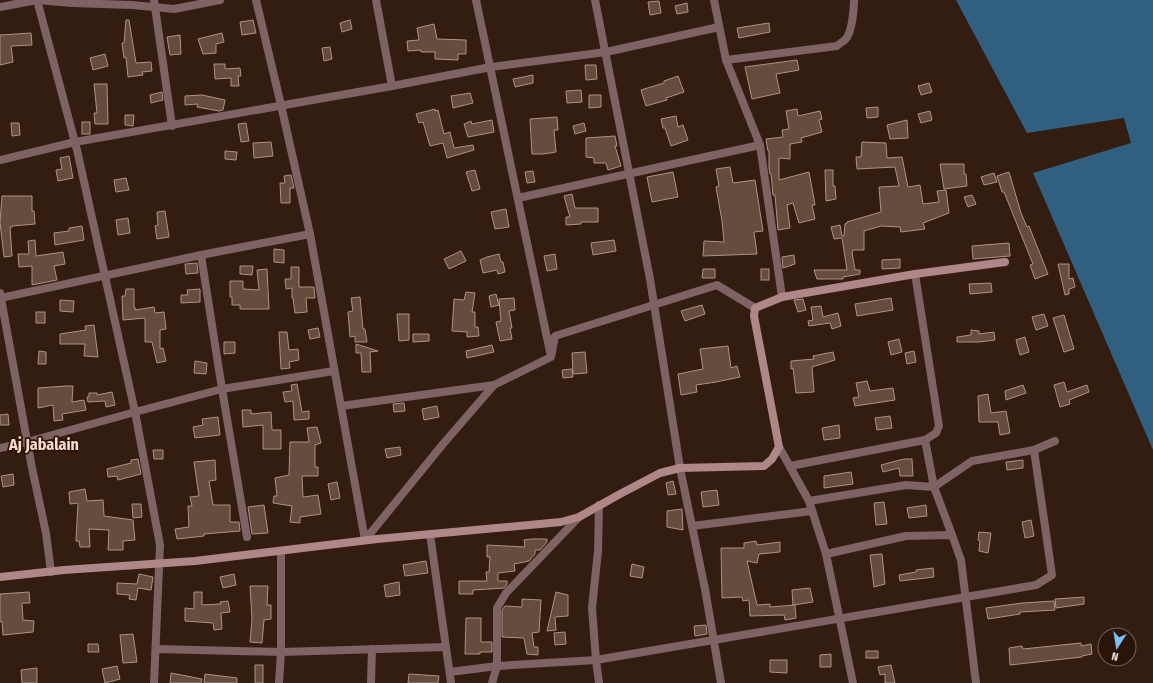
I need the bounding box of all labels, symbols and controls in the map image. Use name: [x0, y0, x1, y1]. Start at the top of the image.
district label: Aj Jabalain: [8, 435, 79, 454]
north arrow: [1097, 627, 1137, 667]
text: N: [1110, 649, 1120, 663]

